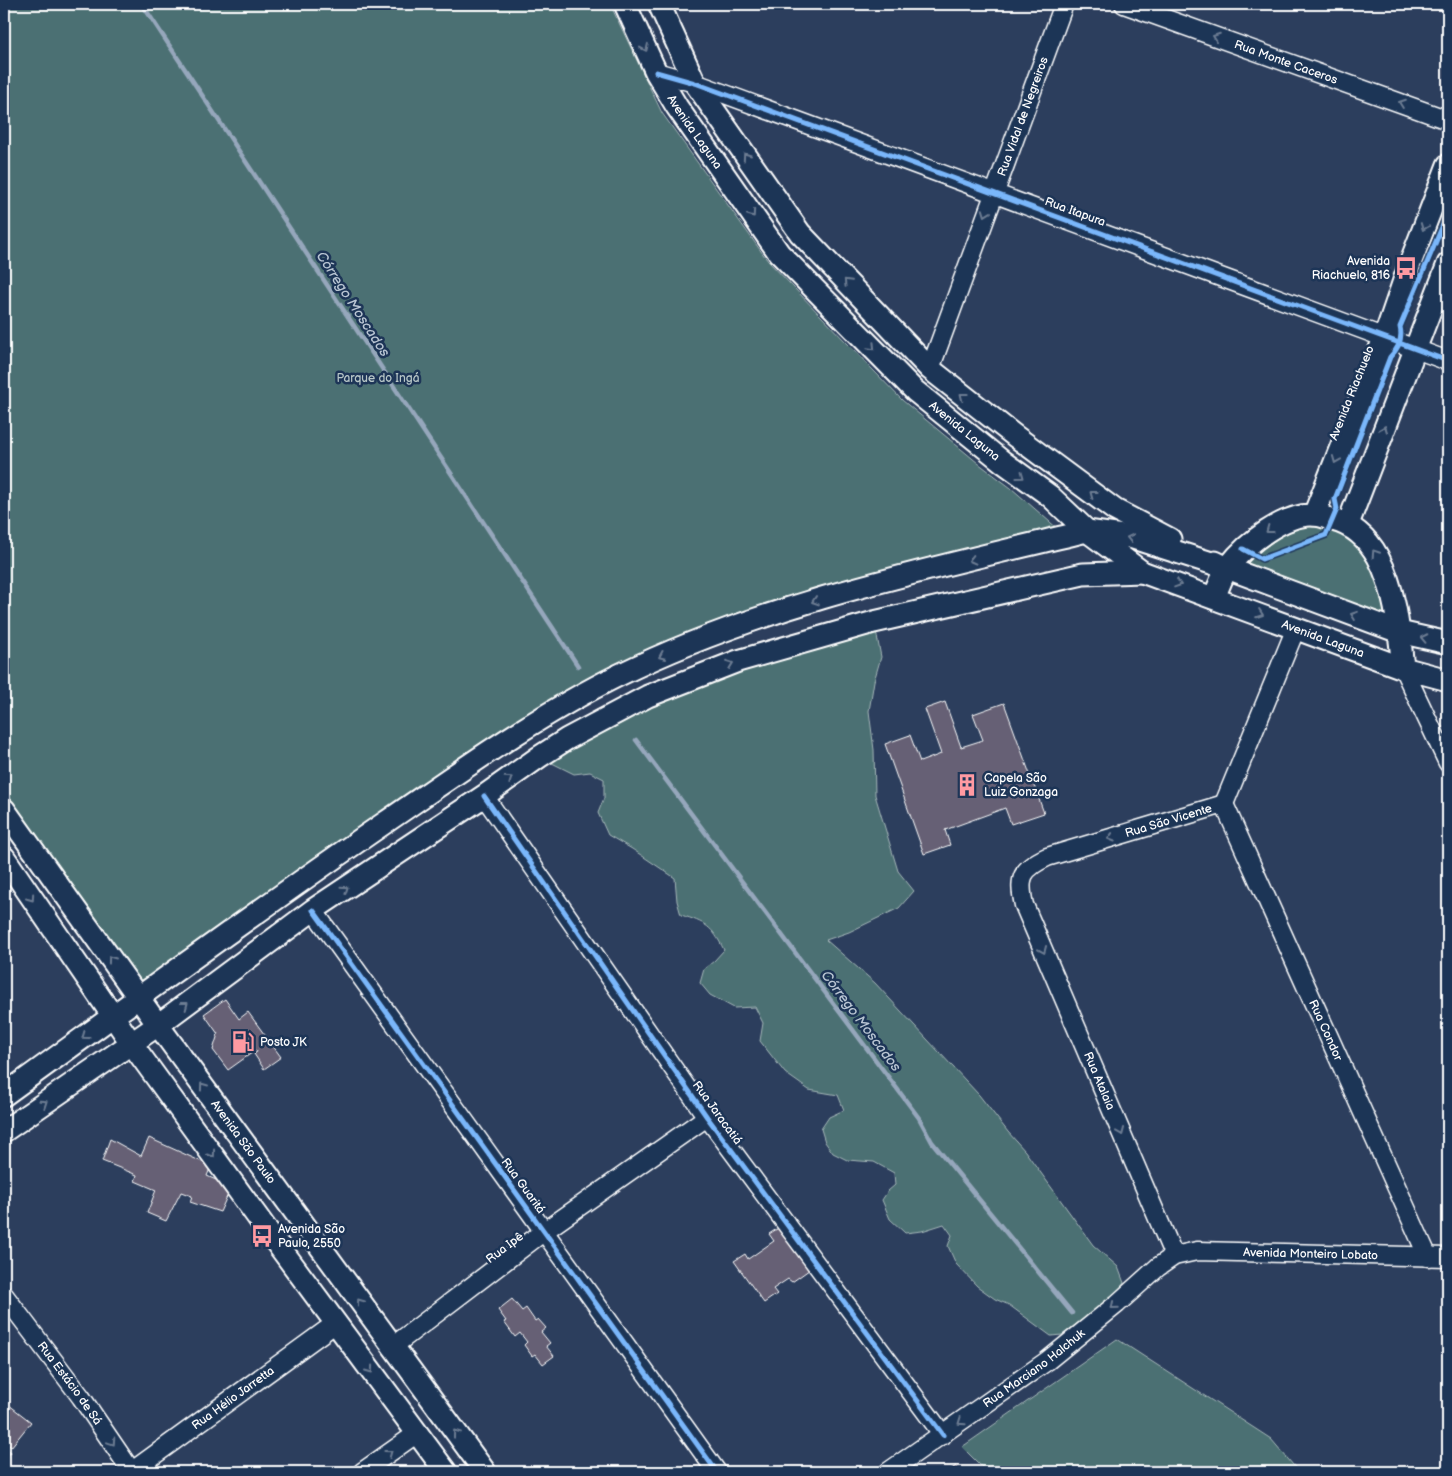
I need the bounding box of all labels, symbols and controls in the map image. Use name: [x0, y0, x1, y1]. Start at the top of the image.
one-way arrow: [1213, 33, 1221, 43]
street label: Rua Monte Caceros: [1232, 37, 1340, 87]
one-way arrow: [639, 43, 649, 52]
street label: Rua Vidal de Negreiros: [994, 55, 1051, 178]
street label: Avenida Laguna: [664, 92, 726, 172]
one-way arrow: [1399, 99, 1407, 109]
one-way arrow: [743, 152, 752, 162]
street label: Rua Itapura: [1043, 194, 1108, 230]
one-way arrow: [746, 208, 755, 218]
one-way arrow: [982, 209, 992, 217]
one-way arrow: [1420, 222, 1430, 231]
water label: Córrego Moscados: [313, 248, 393, 360]
place label: Avenida Riachuelo, 816: [1312, 254, 1390, 283]
bus stop icon: Avenida Riachuelo, 816: [1393, 255, 1419, 281]
one-way arrow: [844, 279, 853, 288]
one-way arrow: [866, 341, 875, 350]
street label: Avenida Riachuelo: [1326, 343, 1378, 442]
park label: Parque do Ingá: [336, 371, 420, 386]
one-way arrow: [960, 393, 969, 401]
street label: Avenida Laguna: [926, 398, 1003, 464]
one-way arrow: [1378, 426, 1388, 434]
one-way arrow: [1332, 456, 1342, 464]
one-way arrow: [1016, 470, 1025, 479]
one-way arrow: [1089, 491, 1099, 500]
one-way arrow: [1266, 525, 1275, 533]
one-way arrow: [1126, 533, 1135, 544]
one-way arrow: [1371, 549, 1381, 558]
one-way arrow: [968, 554, 977, 564]
one-way arrow: [1173, 579, 1182, 589]
one-way arrow: [811, 595, 820, 605]
one-way arrow: [1255, 608, 1264, 618]
one-way arrow: [1350, 611, 1359, 621]
street label: Avenida Laguna: [1280, 617, 1367, 661]
one-way arrow: [1419, 633, 1428, 643]
one-way arrow: [658, 650, 667, 661]
one-way arrow: [725, 660, 734, 670]
place label: Capela São Luiz Gonzaga: [984, 771, 1058, 800]
building icon: Capela São Luiz Gonzaga: [954, 772, 980, 798]
one-way arrow: [503, 776, 513, 785]
street label: Rua São Vicente: [1123, 801, 1214, 841]
one-way arrow: [1107, 832, 1115, 842]
one-way arrow: [340, 885, 349, 895]
one-way arrow: [25, 892, 34, 901]
one-way arrow: [1037, 945, 1048, 954]
one-way arrow: [108, 955, 117, 965]
water label: Córrego Moscados: [817, 967, 905, 1075]
street label: Rua Condor: [1306, 997, 1346, 1064]
one-way arrow: [179, 1002, 189, 1011]
fuel station icon: Posto JK: [230, 1029, 256, 1055]
one-way arrow: [81, 1030, 91, 1039]
place label: Posto JK: [260, 1035, 307, 1050]
street label: Rua Atalaia: [1080, 1050, 1118, 1113]
street label: Rua Jaracatiá: [689, 1078, 745, 1148]
one-way arrow: [200, 1083, 208, 1092]
street label: Avenida São Paulo: [208, 1097, 279, 1187]
one-way arrow: [39, 1100, 48, 1110]
one-way arrow: [1114, 1127, 1125, 1136]
one-way arrow: [207, 1148, 215, 1157]
street label: Rua Guaritá: [498, 1155, 548, 1217]
place label: Avenida São Paulo, 2550: [278, 1222, 345, 1251]
bus stop icon: Avenida São Paulo, 2550: [249, 1223, 275, 1249]
street label: Rua Ipê: [483, 1229, 527, 1267]
street label: Avenida Monteiro Lobato: [1243, 1245, 1378, 1263]
one-way arrow: [357, 1298, 366, 1308]
one-way arrow: [1110, 1300, 1119, 1309]
street label: Rua Marciano Halchuk: [980, 1326, 1088, 1411]
street label: Rua Estácio de Sá: [34, 1339, 105, 1428]
street label: Rua Hélio Jarretta: [189, 1363, 277, 1433]
one-way arrow: [364, 1364, 373, 1374]
one-way arrow: [957, 1416, 967, 1425]
one-way arrow: [453, 1429, 462, 1439]
one-way arrow: [106, 1436, 115, 1445]
one-way arrow: [384, 1450, 393, 1459]

